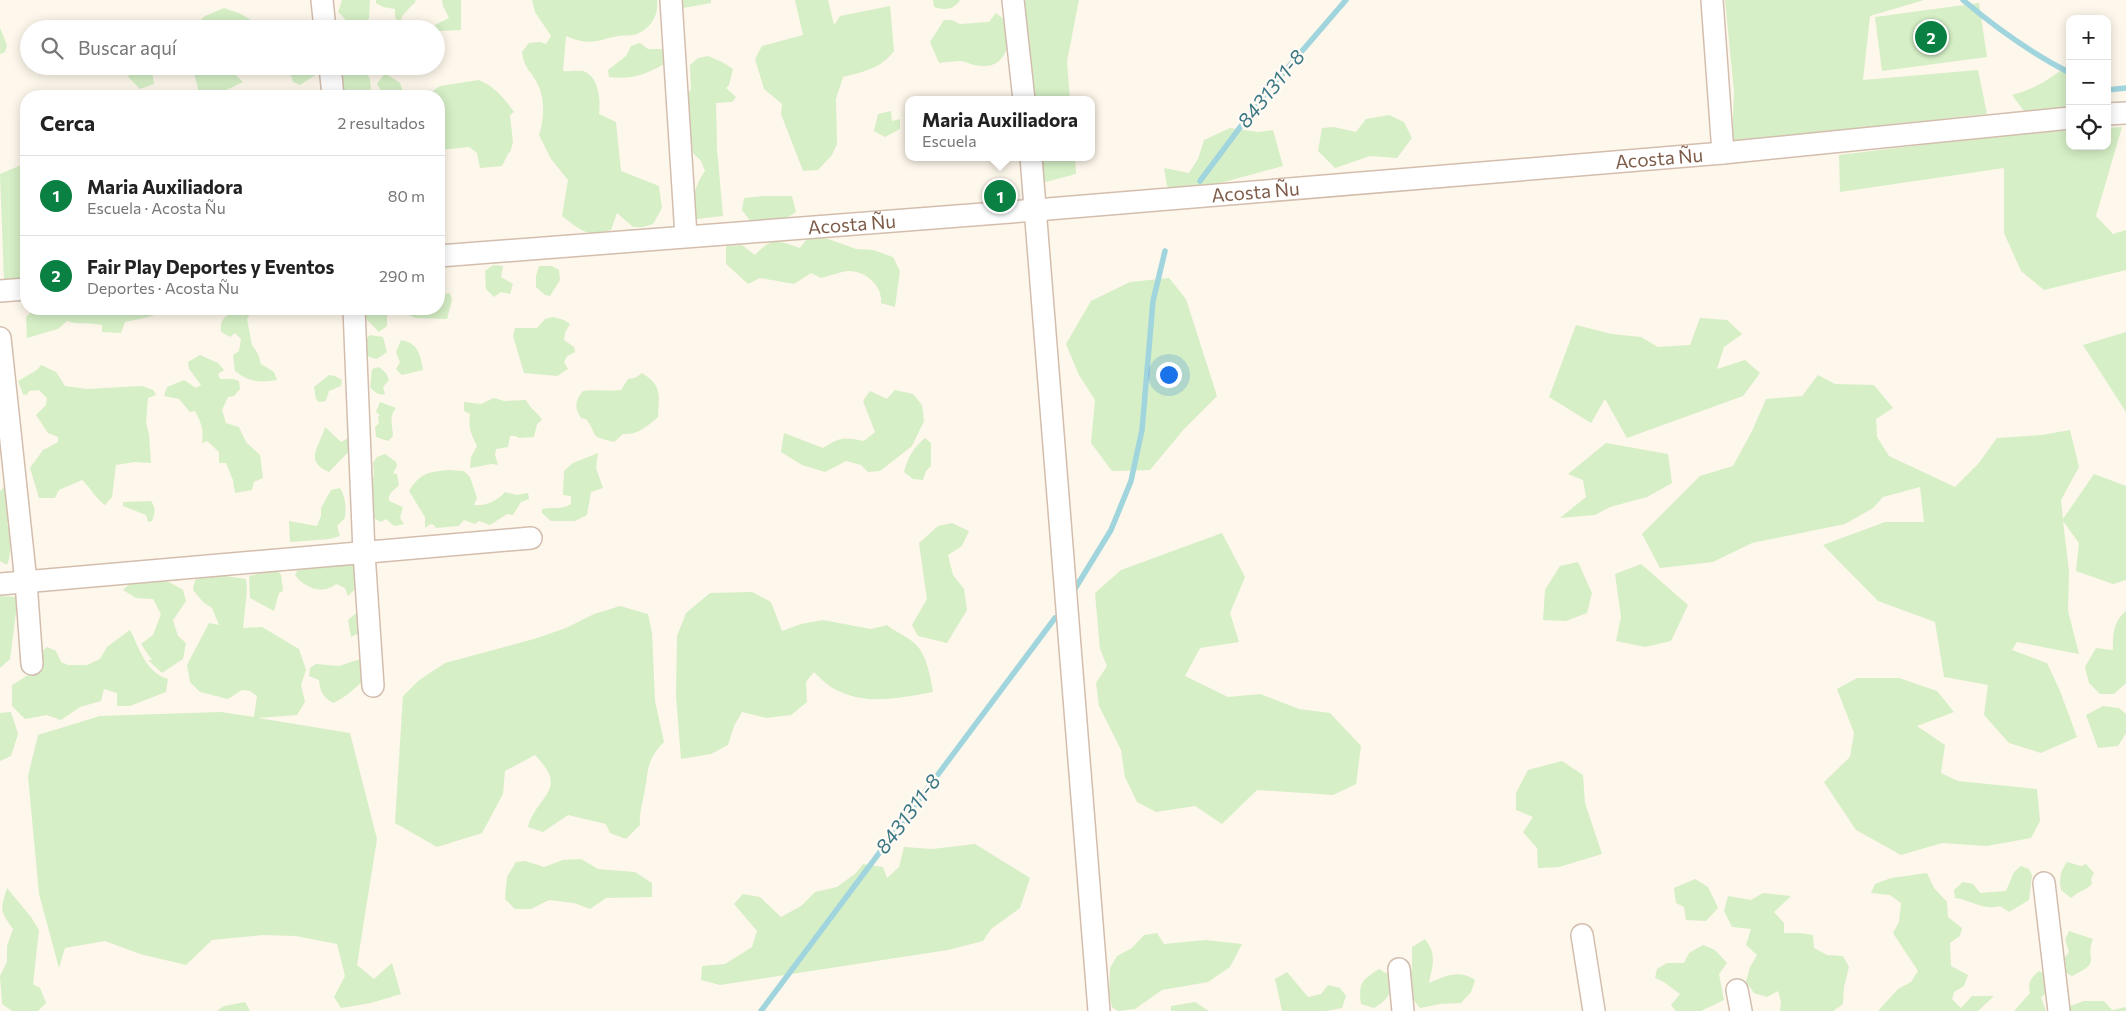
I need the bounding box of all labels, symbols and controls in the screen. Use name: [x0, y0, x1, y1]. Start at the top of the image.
map controls: [2066, 15, 2111, 150]
button: +: [2066, 15, 2111, 60]
pin: 2: [1915, 18, 1947, 56]
search box: [20, 20, 445, 75]
icon: search: [38, 34, 66, 62]
text: Buscar aquí: [78, 36, 177, 59]
water label: 8431311-8: [1232, 45, 1309, 132]
button: −: [2066, 60, 2111, 105]
popup: [905, 96, 1095, 161]
button: locate: [2066, 105, 2111, 150]
text: Maria Auxiliadora: [922, 108, 1078, 131]
text: Cerca: [40, 110, 95, 135]
text: 2 resultados: [337, 113, 425, 132]
text: Escuela: [922, 131, 977, 150]
street label: Acosta Ñu: [1614, 143, 1704, 173]
text: Maria Auxiliadora: [87, 175, 243, 198]
street label: Acosta Ñu: [1211, 176, 1300, 206]
pin: 1: [984, 177, 1016, 215]
text: 1: [52, 186, 60, 205]
text: 80 m: [388, 186, 425, 205]
text: Escuela · Acosta Ñu: [87, 198, 226, 217]
street label: Acosta Ñu: [807, 209, 897, 239]
text: Fair Play Deportes y Eventos: [87, 255, 334, 278]
text: 2: [51, 266, 61, 285]
text: 290 m: [379, 266, 425, 285]
text: Deportes · Acosta Ñu: [87, 278, 239, 297]
your location: [1156, 362, 1182, 388]
water label: 8431311-8: [870, 769, 945, 858]

